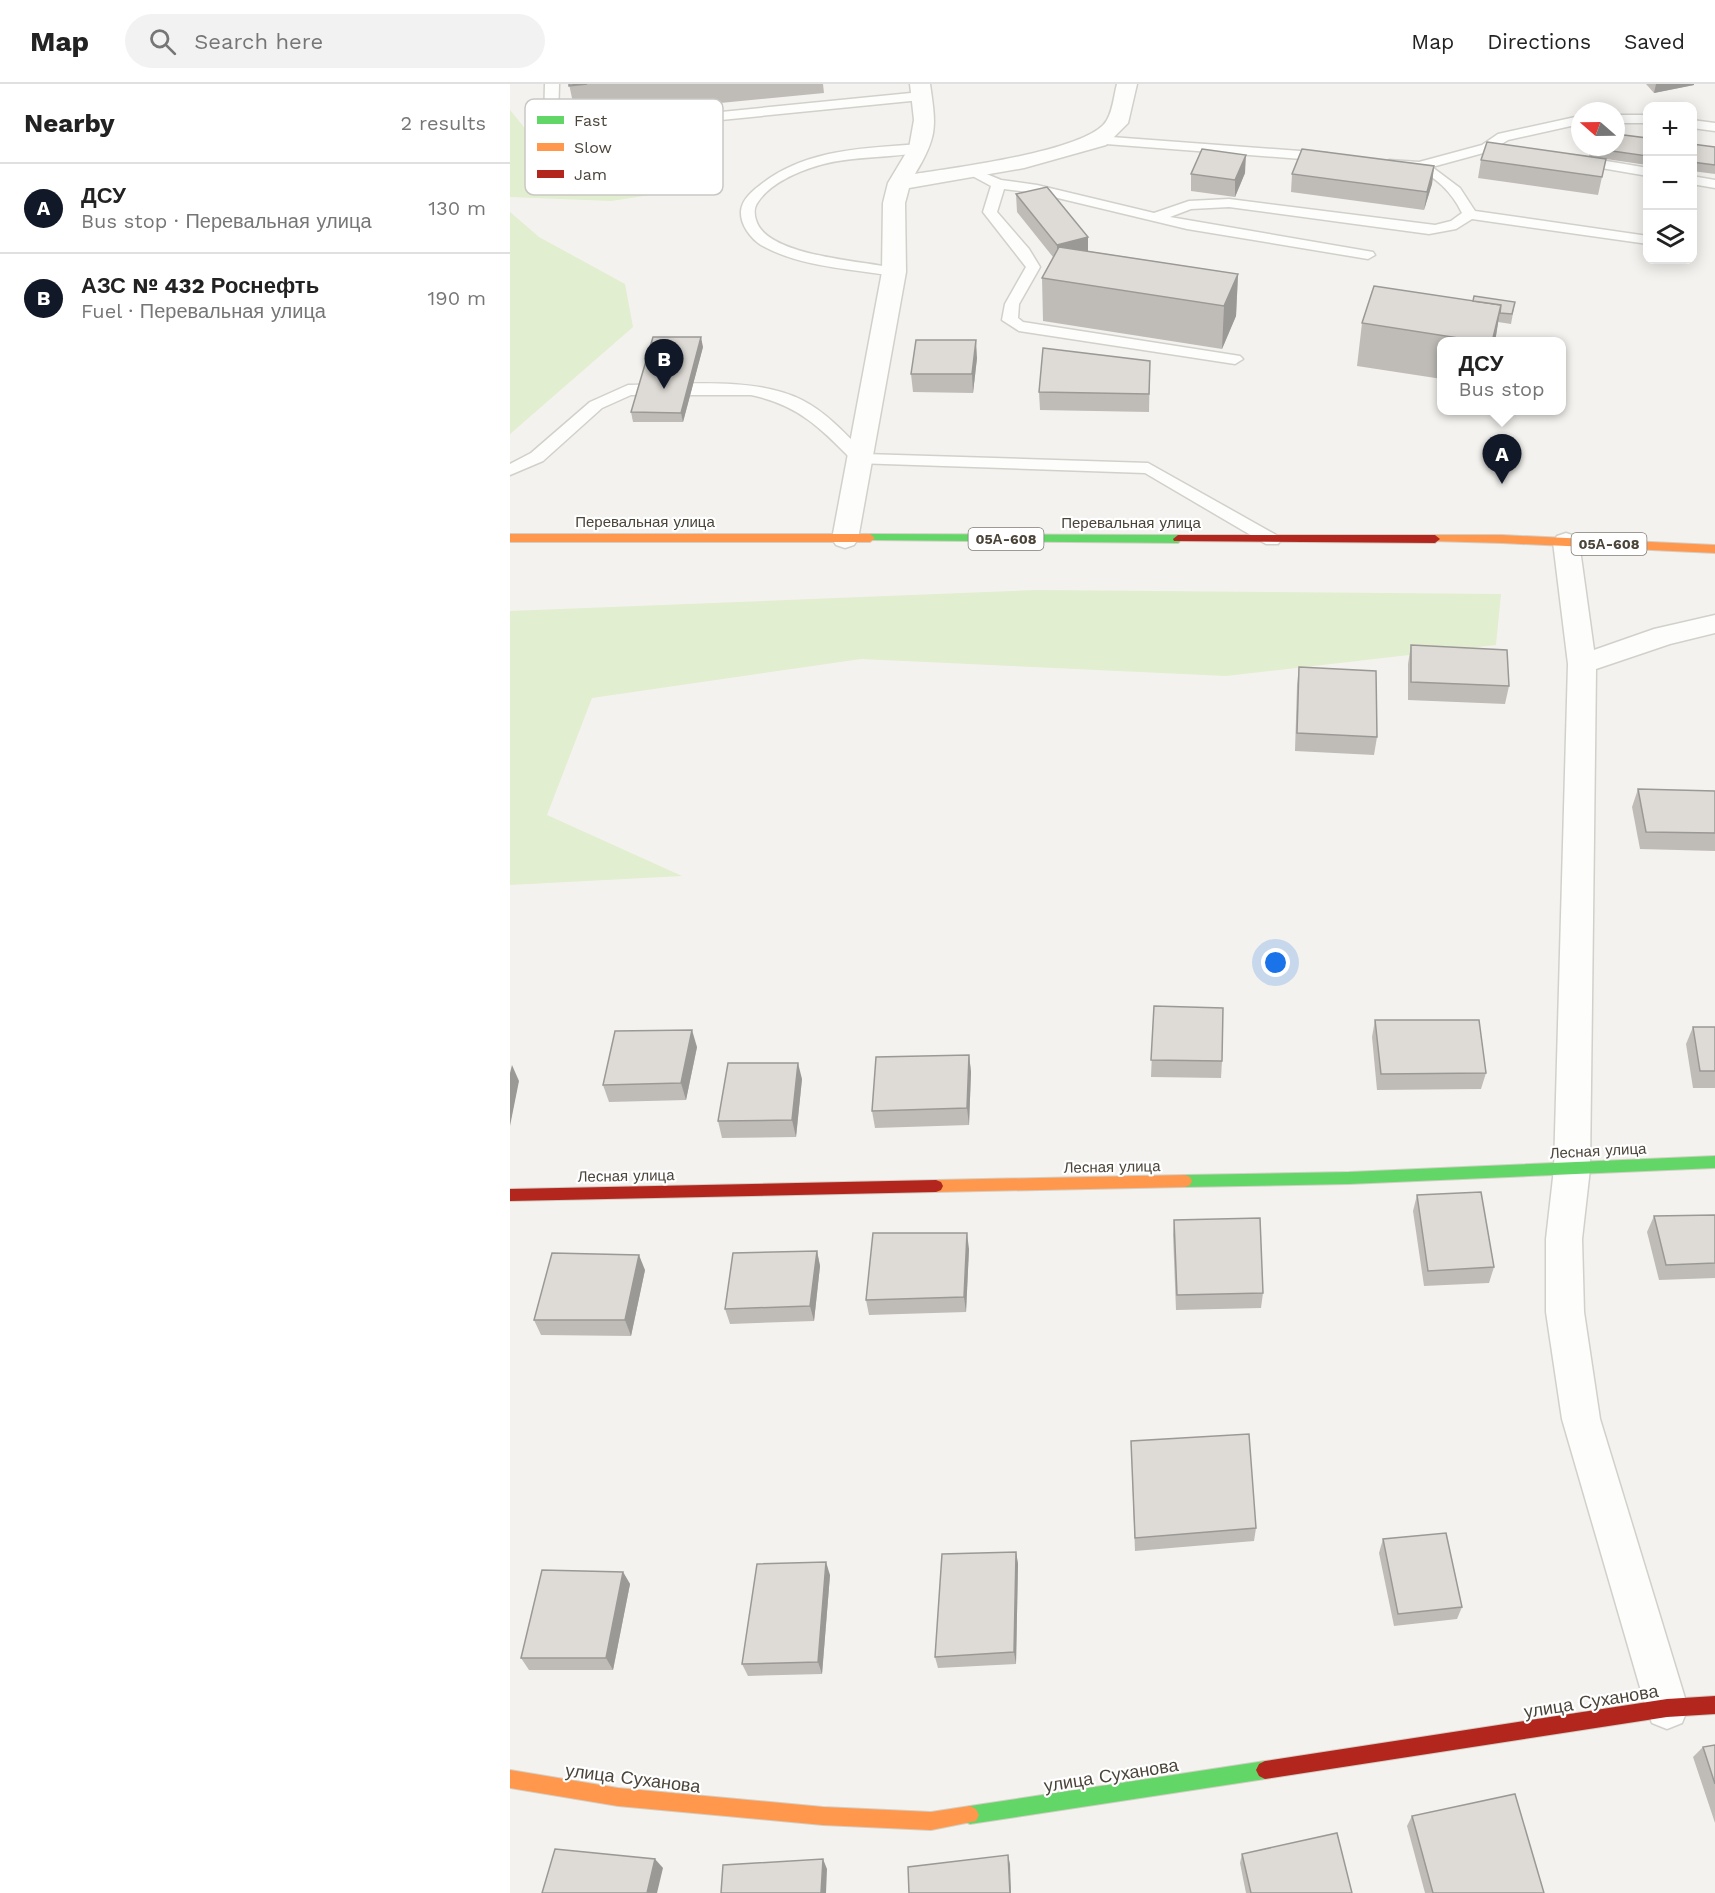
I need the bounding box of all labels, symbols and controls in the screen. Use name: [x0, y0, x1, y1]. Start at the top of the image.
search box: [125, 14, 545, 68]
text: Map: [30, 25, 89, 58]
icon: search: [146, 25, 179, 58]
text: Search here: [194, 29, 323, 54]
text: Map: [1411, 29, 1454, 54]
text: Directions: [1487, 29, 1591, 54]
text: Saved: [1624, 29, 1685, 54]
legend: [525, 99, 723, 195]
north arrow: [1571, 102, 1625, 156]
map controls: [1643, 102, 1697, 264]
button: +: [1643, 102, 1697, 156]
text: Nearby: [24, 108, 115, 138]
text: 2 results: [401, 111, 486, 135]
text: Fast: [574, 111, 607, 130]
text: Slow: [574, 138, 612, 157]
button: −: [1643, 156, 1697, 210]
text: Jam: [574, 165, 607, 184]
text: ДСУ: [81, 183, 126, 208]
text: A: [37, 196, 50, 220]
text: 130 m: [428, 196, 486, 220]
text: Bus stop · Перевальная улица: [81, 209, 372, 233]
button: layers: [1643, 210, 1697, 264]
text: АЗС № 432 Роснефть: [81, 273, 319, 298]
text: B: [37, 286, 50, 310]
text: 190 m: [428, 286, 486, 310]
text: Fuel · Перевальная улица: [81, 299, 326, 323]
popup: [1437, 337, 1566, 415]
pin: B: [644, 340, 684, 389]
text: ДСУ: [1458, 351, 1503, 376]
text: Bus stop: [1458, 377, 1545, 401]
pin: A: [1482, 434, 1522, 484]
street label: Перевальная улица: [575, 513, 715, 531]
street label: Перевальная улица: [1061, 514, 1201, 532]
road number: 05А-608: [968, 528, 1044, 550]
road number: 05А-608: [1572, 533, 1646, 555]
your location: [1261, 948, 1290, 977]
street label: Лесная улица: [1549, 1139, 1647, 1163]
street label: Лесная улица: [1063, 1157, 1161, 1177]
street label: Лесная улица: [577, 1166, 675, 1186]
street label: улица Суханова: [1522, 1680, 1661, 1722]
street label: улица Суханова: [1042, 1754, 1181, 1796]
street label: улица Суханова: [564, 1759, 703, 1797]

